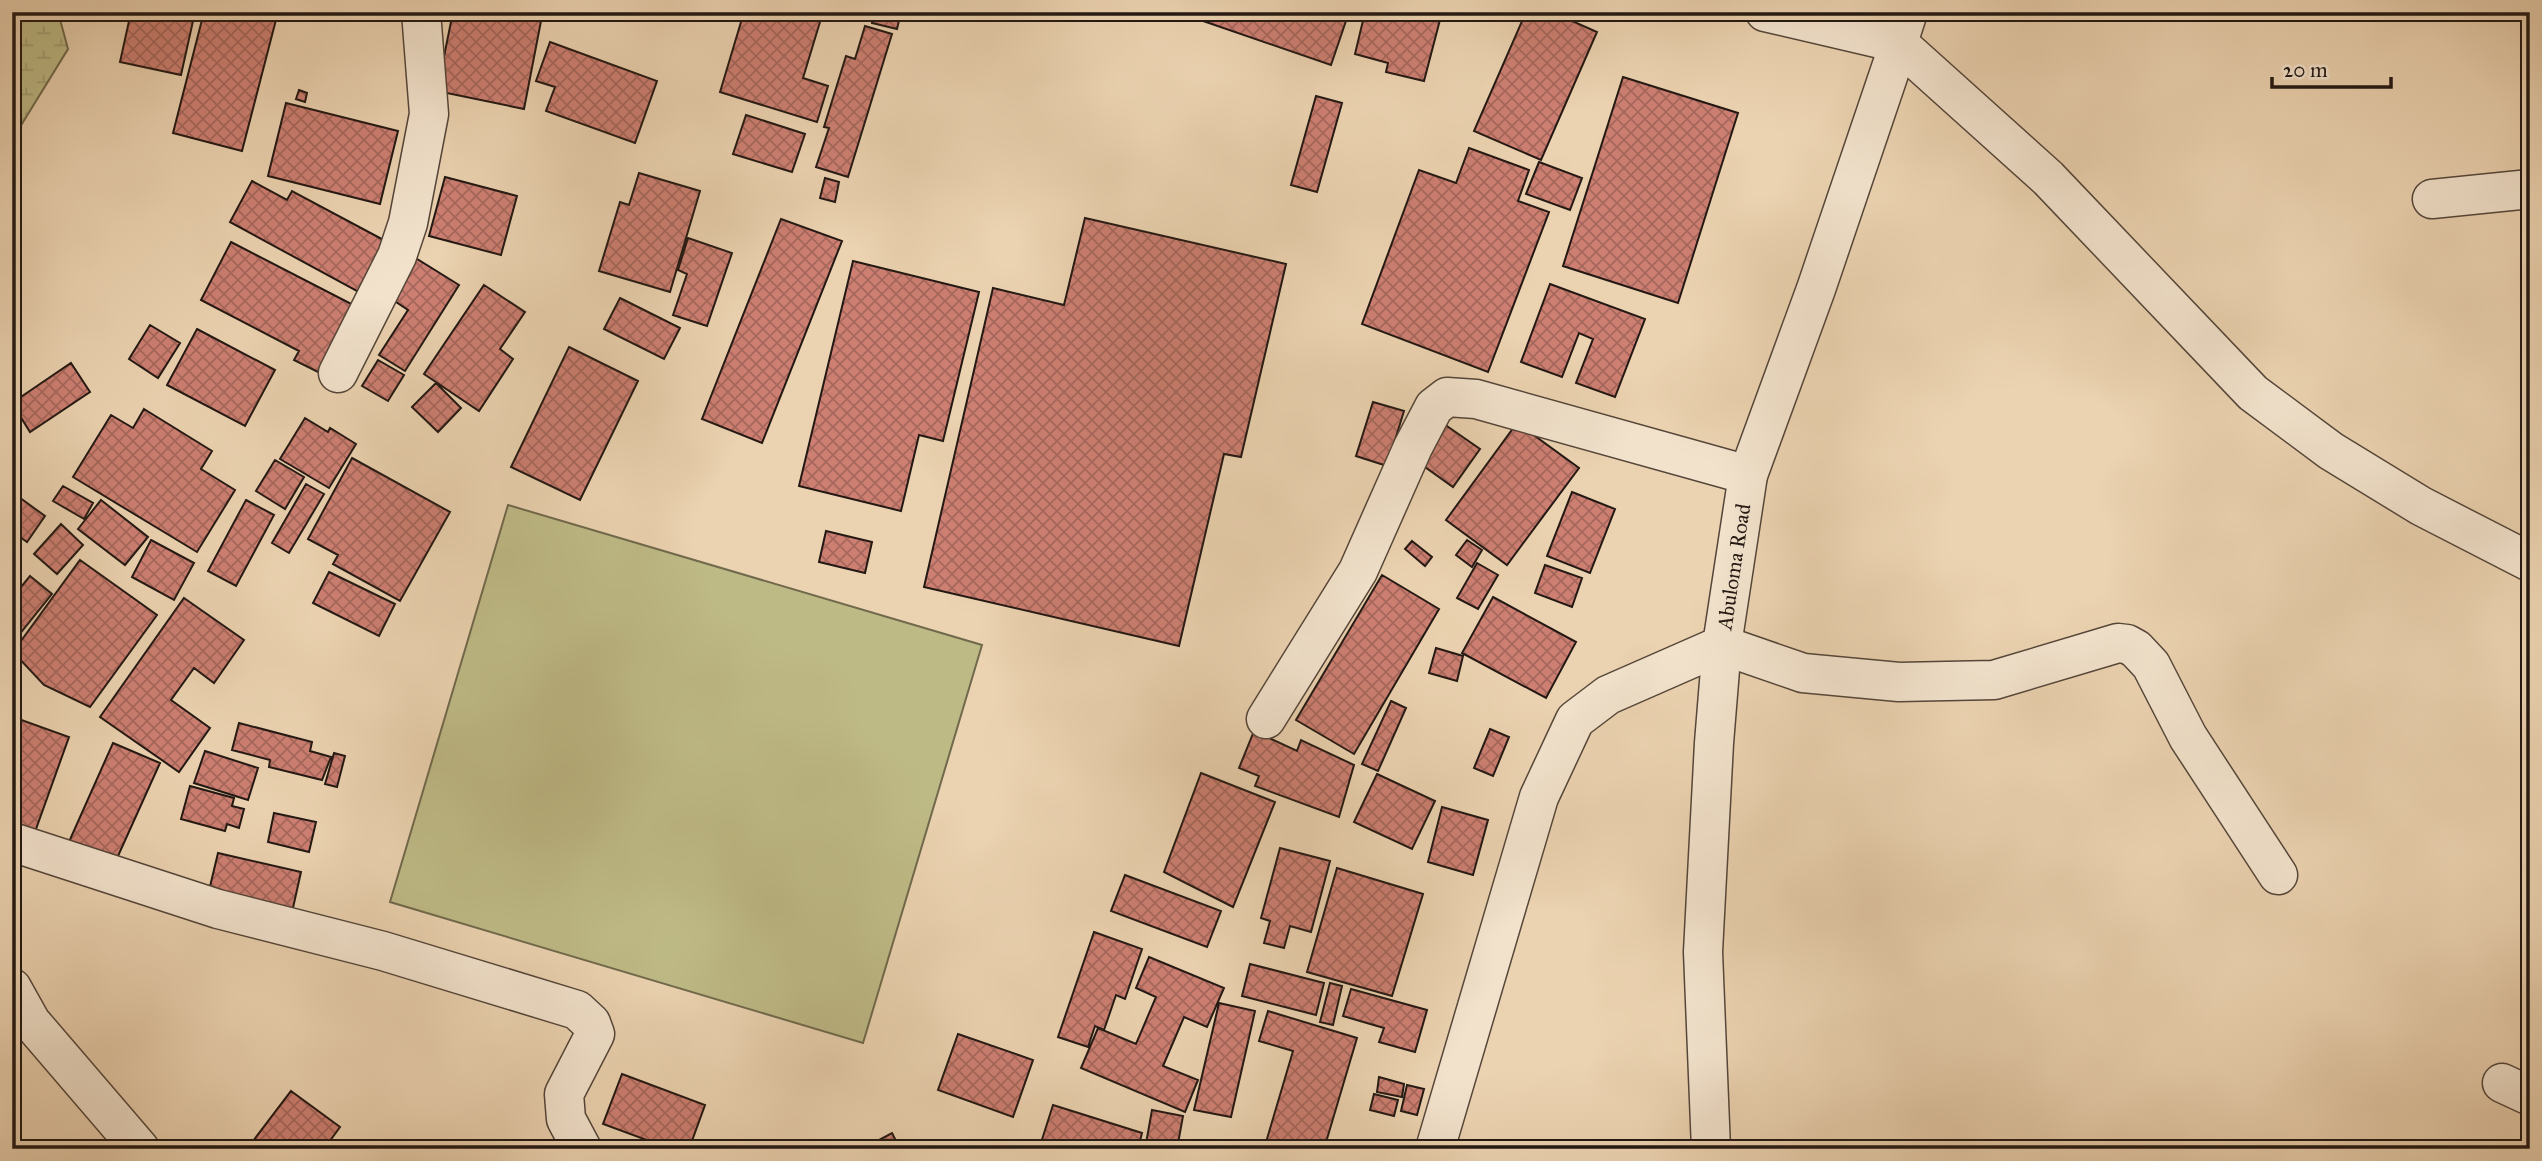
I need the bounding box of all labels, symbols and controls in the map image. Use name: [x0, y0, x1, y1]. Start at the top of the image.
scale bar: [2272, 46, 2392, 90]
text: 20 m: [2283, 57, 2328, 83]
street label: Abuloma Road: [1711, 501, 1757, 633]

